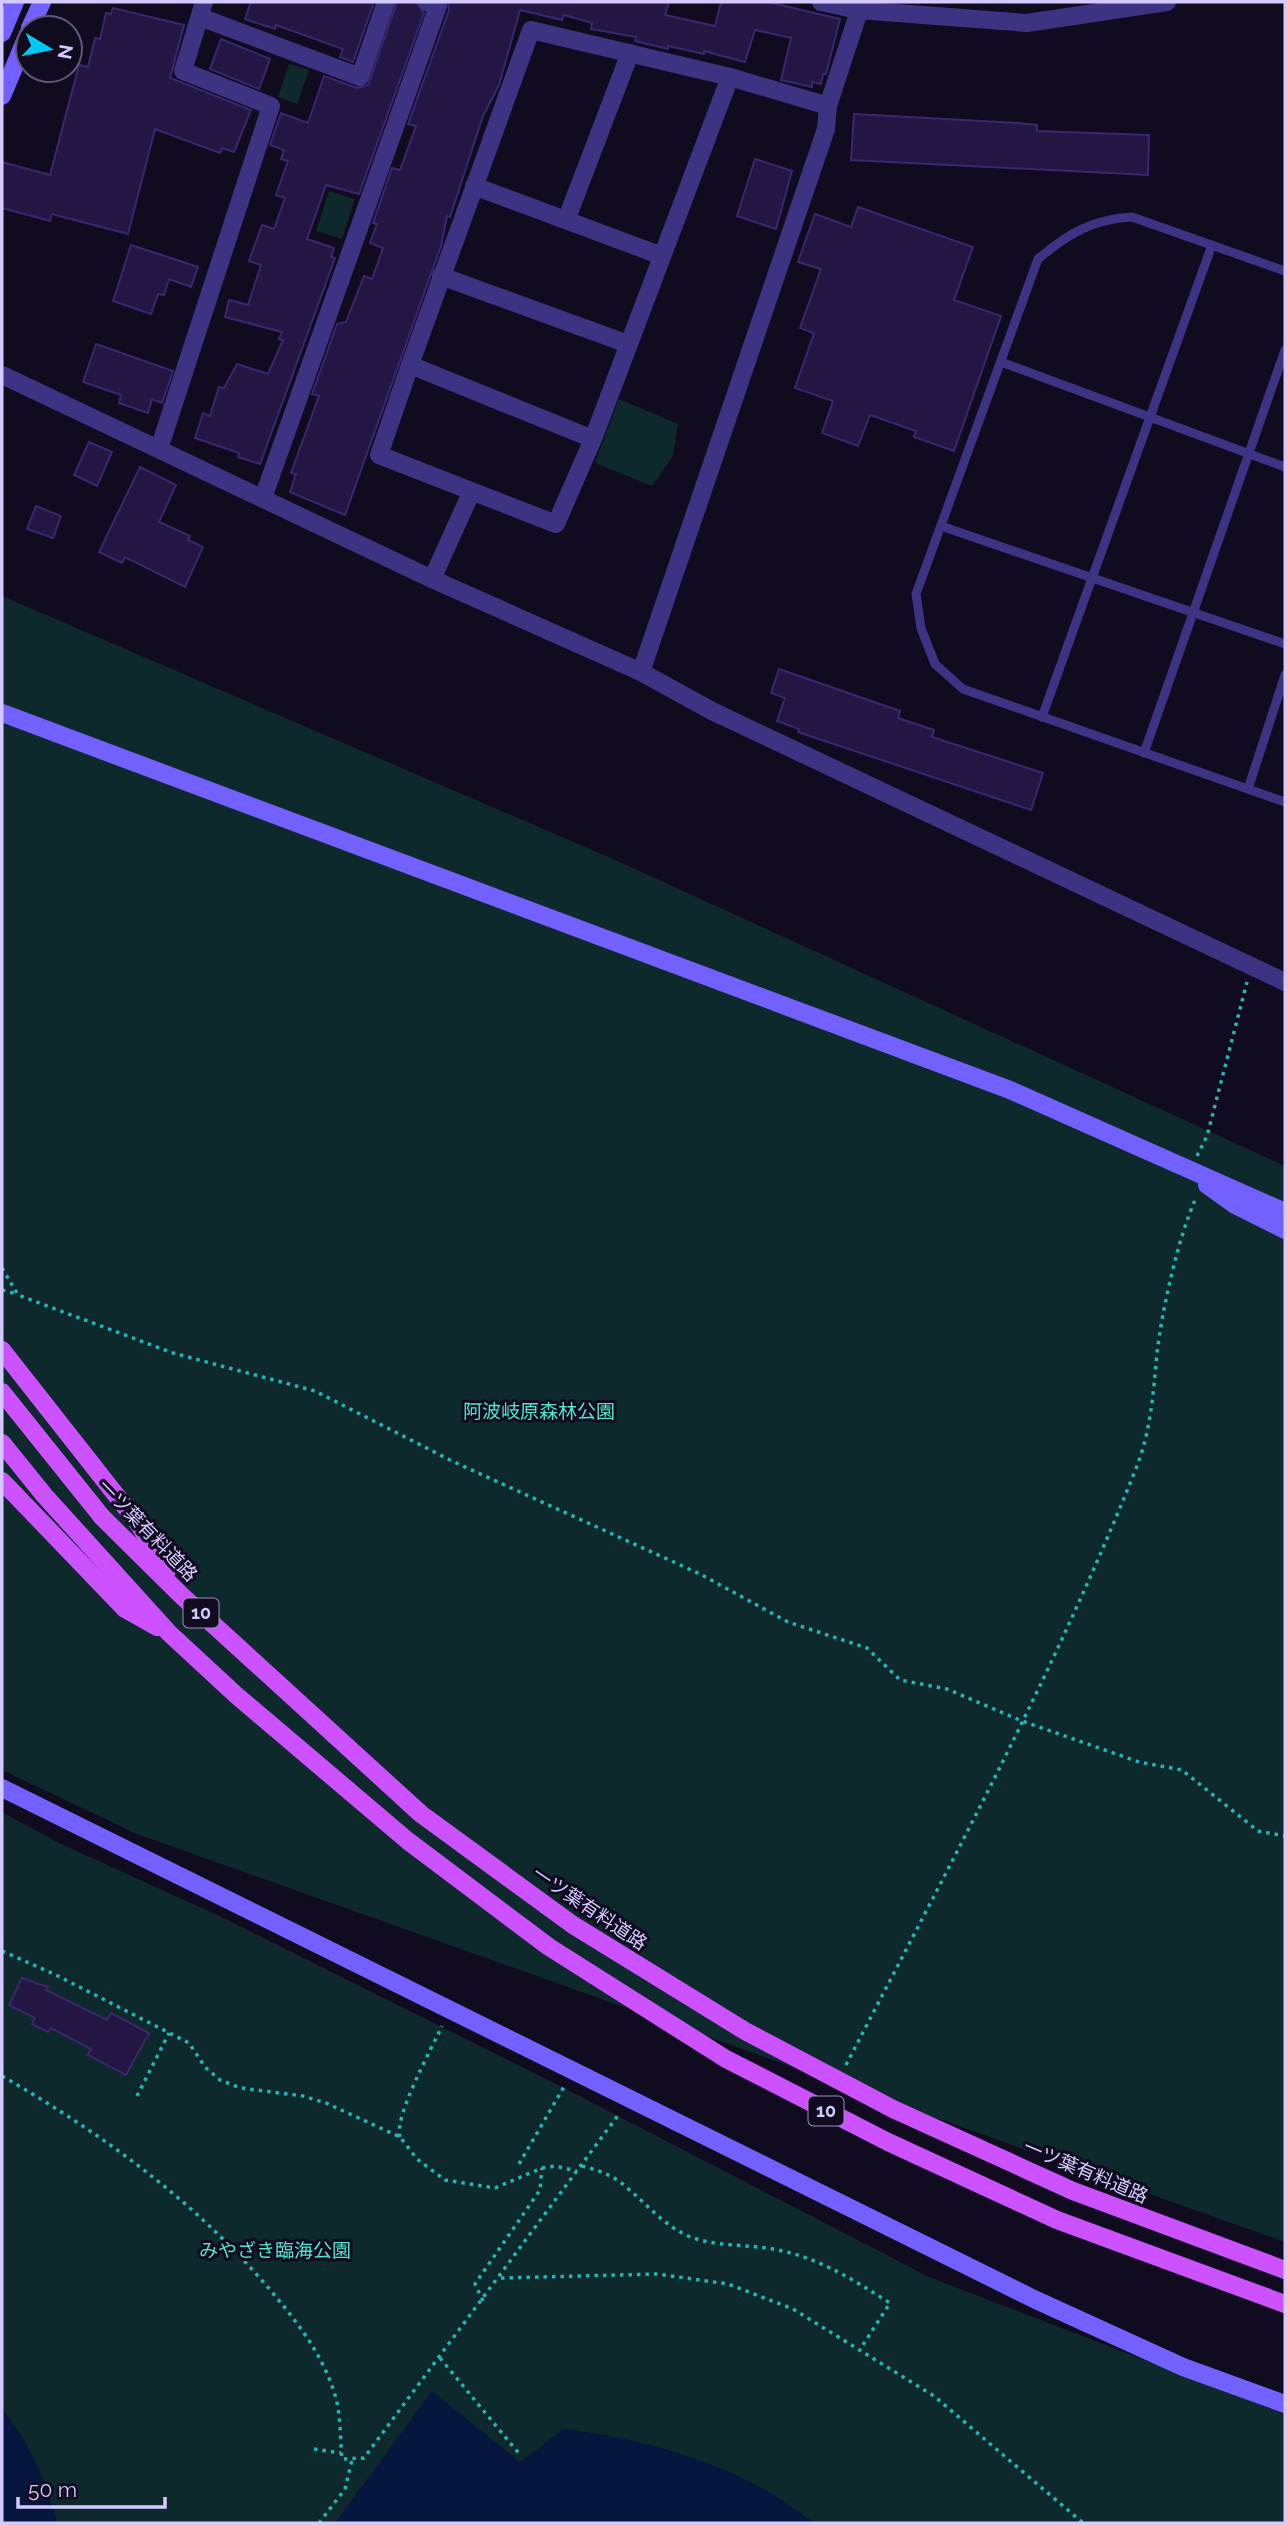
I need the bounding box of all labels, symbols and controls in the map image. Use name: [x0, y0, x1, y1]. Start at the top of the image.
north arrow: [14, 14, 84, 84]
text: N: [54, 43, 78, 61]
park label: 阿波岐原森林公園: [463, 1400, 615, 1422]
street label: 一ツ葉有料道路: [94, 1475, 202, 1585]
road number: 10: [184, 1598, 218, 1628]
street label: 一ツ葉有料道路: [529, 1862, 651, 1954]
road number: 10: [808, 2096, 844, 2126]
street label: 一ツ葉有料道路: [1020, 2135, 1152, 2207]
park label: みやざき臨海公園: [199, 2239, 351, 2261]
scale bar: [18, 2466, 164, 2510]
text: 50 m: [28, 2477, 77, 2502]

